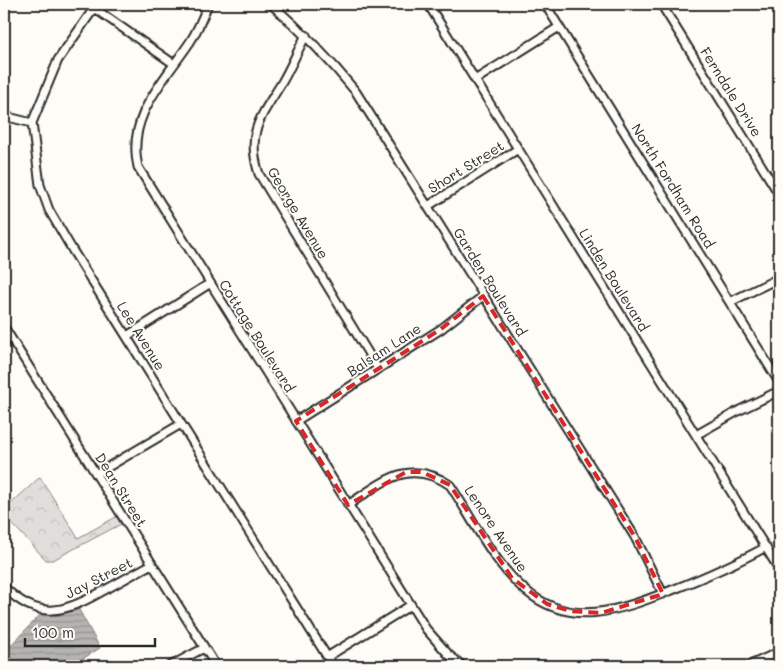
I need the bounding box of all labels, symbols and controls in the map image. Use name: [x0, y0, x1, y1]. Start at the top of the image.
street label: Ferndale Drive: [696, 43, 767, 140]
street label: North Fordham Road: [627, 120, 720, 252]
street label: Short Street: [424, 136, 507, 198]
street label: George Avenue: [263, 163, 333, 262]
street label: Garden Boulevard: [449, 224, 532, 340]
street label: Linden Boulevard: [575, 225, 654, 335]
street label: Cottage Boulevard: [215, 276, 300, 396]
street label: Lee Avenue: [113, 298, 170, 374]
street label: Balsam Lane: [343, 319, 424, 381]
street label: Dean Street: [91, 449, 152, 530]
street label: Lenore Avenue: [460, 482, 532, 576]
street label: Jay Street: [62, 553, 136, 603]
scale bar: [25, 615, 155, 647]
text: 100 m: [32, 622, 74, 642]

